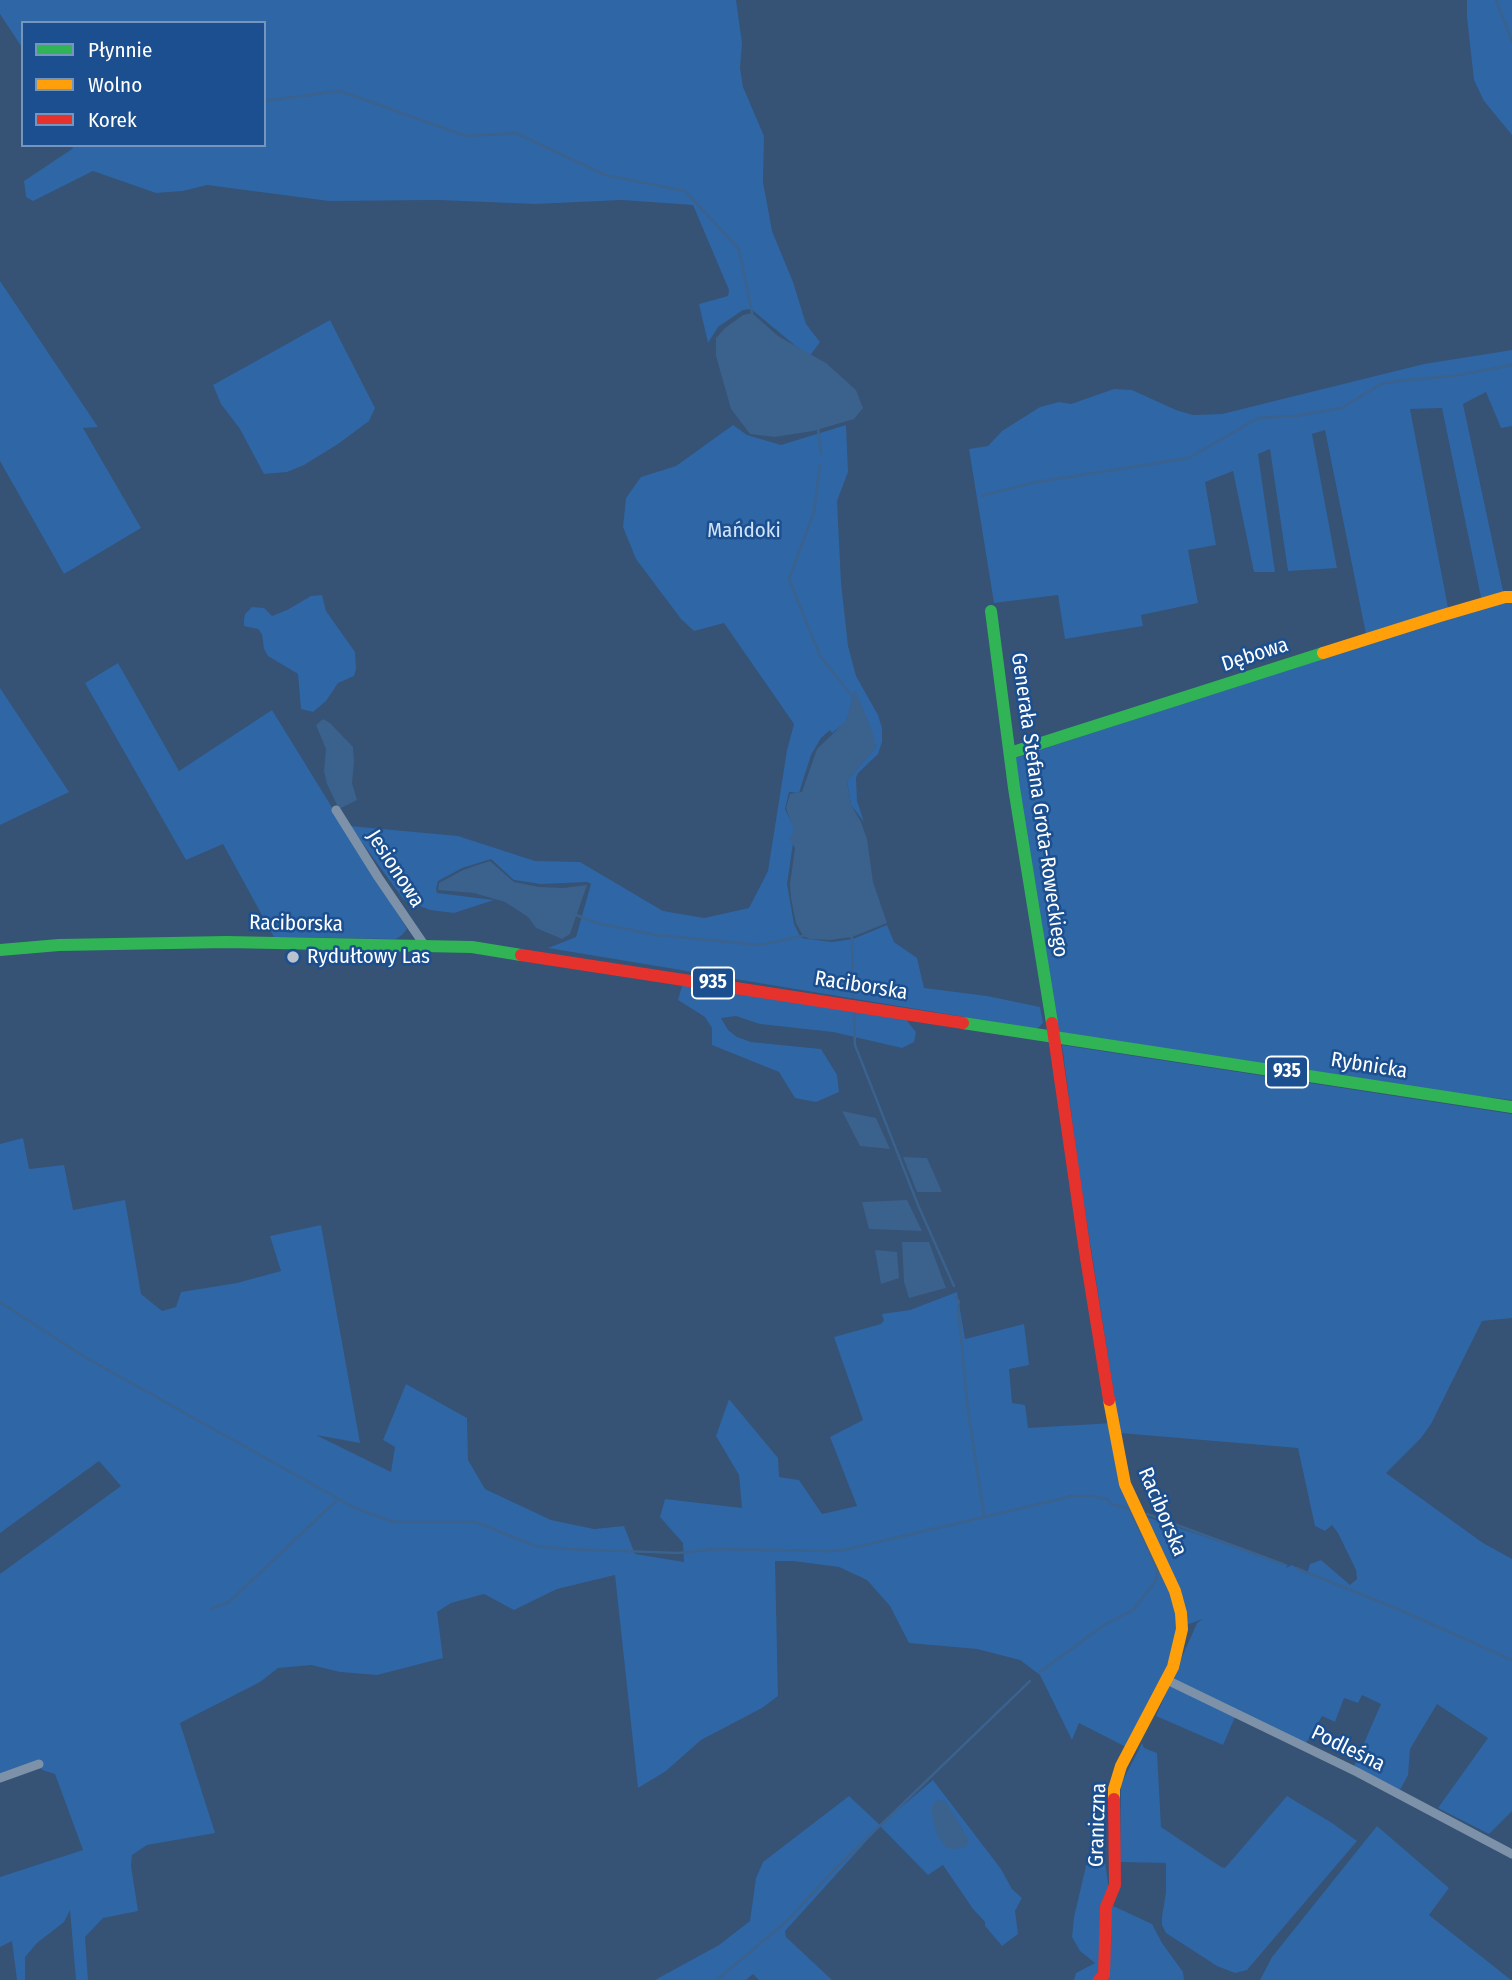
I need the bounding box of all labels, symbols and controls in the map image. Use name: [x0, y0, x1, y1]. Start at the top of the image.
legend: [21, 21, 266, 147]
text: Płynnie: [88, 37, 152, 63]
text: Wolno: [88, 72, 142, 98]
text: Korek: [88, 107, 137, 133]
park label: Mańdoki: [707, 518, 781, 544]
street label: Dębowa: [1219, 632, 1291, 678]
street label: Generała Stefana Grota-Roweckiego: [1005, 651, 1073, 959]
street label: Jesionowa: [361, 826, 429, 912]
street label: Raciborska: [249, 911, 343, 937]
place label: Rydułtowy Las: [307, 944, 430, 970]
marker: Rydułtowy Las: [285, 949, 301, 965]
street label: Raciborska: [813, 966, 909, 1006]
road number: 935: [692, 967, 734, 998]
street label: Rybnicka: [1329, 1048, 1409, 1084]
road number: 935: [1266, 1056, 1308, 1088]
street label: Raciborska: [1132, 1464, 1192, 1560]
street label: Podleśna: [1307, 1720, 1389, 1778]
street label: Graniczna: [1084, 1783, 1112, 1867]

